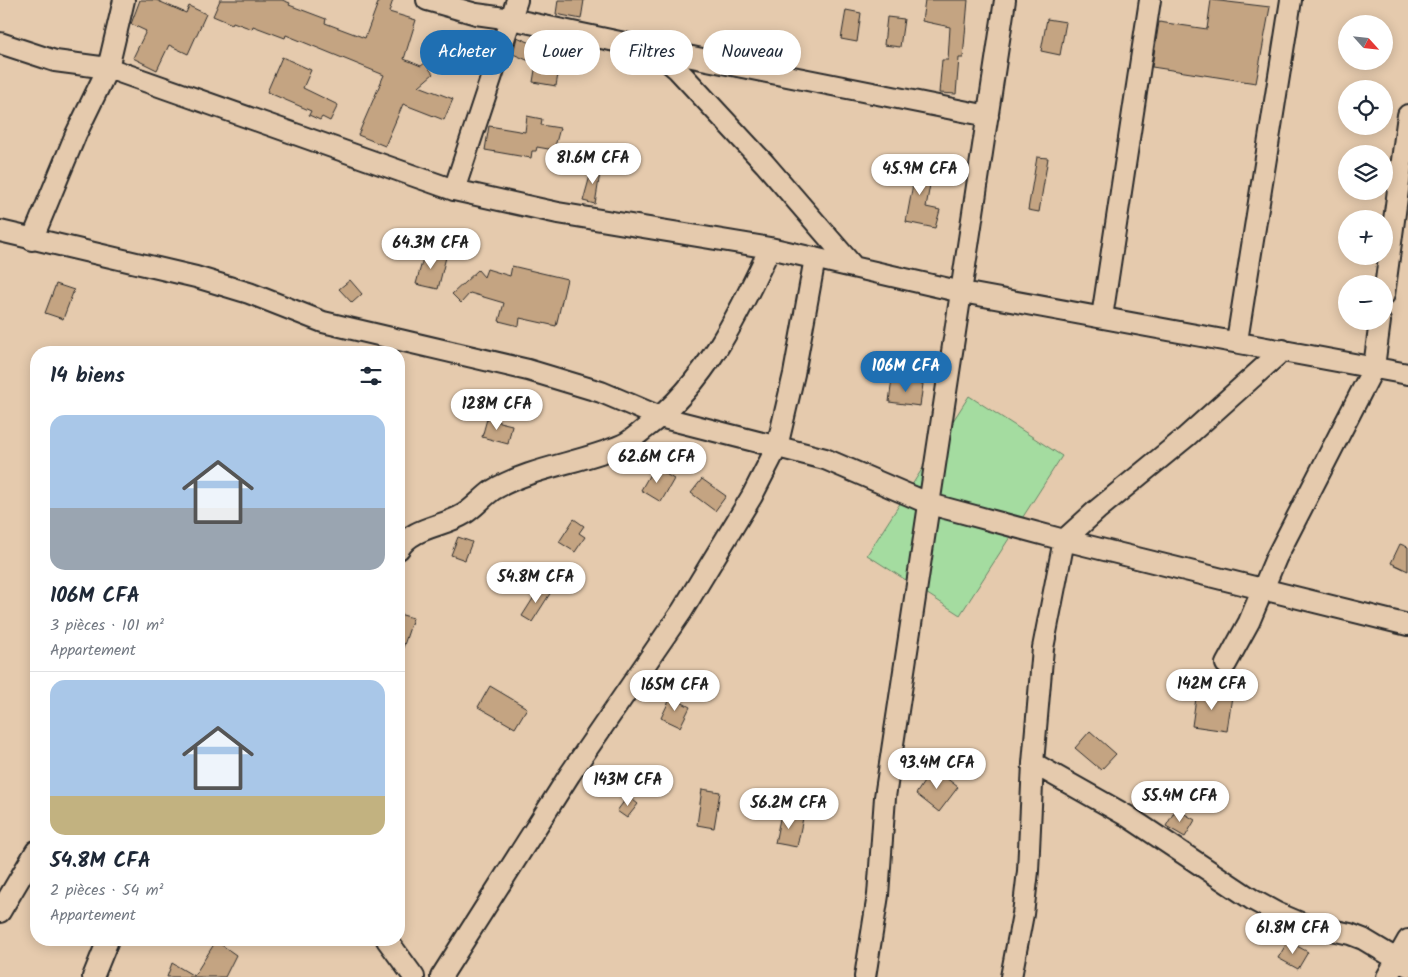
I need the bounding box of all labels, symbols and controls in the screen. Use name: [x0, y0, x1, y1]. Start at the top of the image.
north arrow: [1338, 15, 1392, 70]
map controls: [1338, 15, 1393, 330]
chip: Acheter: [420, 30, 514, 75]
chip: Louer: [524, 30, 600, 75]
chip: Filtres: [610, 30, 693, 75]
chip: Nouveau: [703, 30, 801, 75]
button: locate: [1338, 80, 1393, 135]
pin: 81.6M CFA: [536, 142, 650, 185]
button: layers: [1338, 145, 1393, 200]
text: 81.6M CFA: [556, 146, 630, 171]
pin: 45.9M CFA: [863, 154, 977, 196]
text: 45.9M CFA: [882, 157, 958, 182]
button: +: [1338, 210, 1393, 265]
pin: 64.3M CFA: [374, 228, 488, 270]
text: 64.3M CFA: [393, 231, 469, 256]
button: −: [1338, 275, 1393, 330]
pin: 106M CFA: [854, 350, 958, 393]
text: 106M CFA: [872, 354, 940, 379]
text: 14 biens: [50, 360, 125, 393]
icon: filters: [357, 362, 385, 390]
pin: 128M CFA: [445, 388, 549, 431]
text: 128M CFA: [462, 392, 532, 417]
pin: 62.6M CFA: [600, 442, 714, 484]
text: 62.6M CFA: [618, 445, 696, 470]
icon: home: [173, 447, 263, 537]
pin: 54.8M CFA: [479, 562, 593, 604]
text: 54.8M CFA: [498, 565, 574, 590]
text: 106M CFA: [50, 580, 140, 613]
text: 3 pièces · 101 m²: [50, 613, 164, 638]
text: Appartement: [50, 638, 136, 663]
pin: 142M CFA: [1160, 668, 1264, 711]
pin: 165M CFA: [623, 670, 727, 712]
text: 142M CFA: [1177, 672, 1247, 697]
text: 165M CFA: [641, 673, 709, 698]
icon: home: [173, 713, 263, 803]
pin: 93.4M CFA: [880, 748, 994, 790]
text: 93.4M CFA: [899, 751, 975, 776]
pin: 143M CFA: [576, 764, 680, 807]
text: 143M CFA: [593, 768, 663, 793]
pin: 55.4M CFA: [1123, 780, 1237, 823]
text: 55.4M CFA: [1142, 784, 1218, 809]
pin: 56.2M CFA: [732, 788, 846, 830]
text: 56.2M CFA: [751, 791, 827, 816]
text: 54.8M CFA: [50, 845, 151, 878]
text: 2 pièces · 54 m²: [50, 878, 163, 903]
text: Appartement: [50, 903, 136, 928]
pin: 61.8M CFA: [1236, 912, 1350, 955]
text: 61.8M CFA: [1256, 916, 1330, 941]

